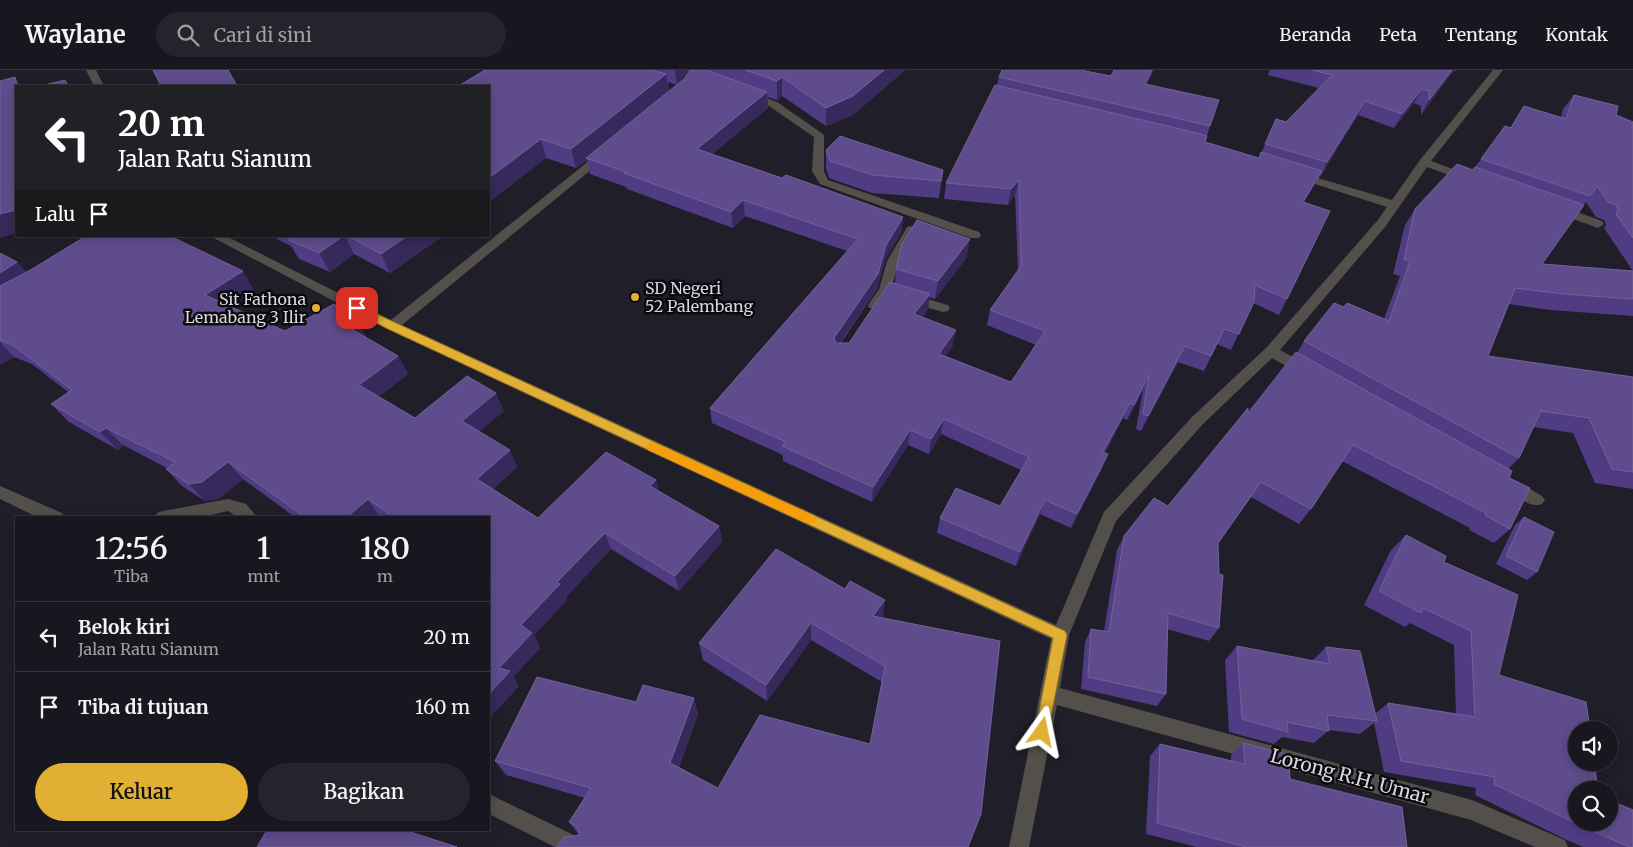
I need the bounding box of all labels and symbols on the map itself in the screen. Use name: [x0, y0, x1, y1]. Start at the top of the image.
place label: SD Negeri 52 Palembang: [645, 278, 753, 316]
pin: [336, 287, 378, 329]
place label: Sit Fathona Lemabang 3 Ilir: [185, 289, 306, 327]
marker: SD Negeri 52 Palembang: [629, 291, 641, 303]
marker: Sit Fathona Lemabang 3 Ilir: [310, 302, 322, 314]
position arrow: [1015, 705, 1067, 757]
street label: Lorong R.H. Umar: [1268, 743, 1432, 809]

